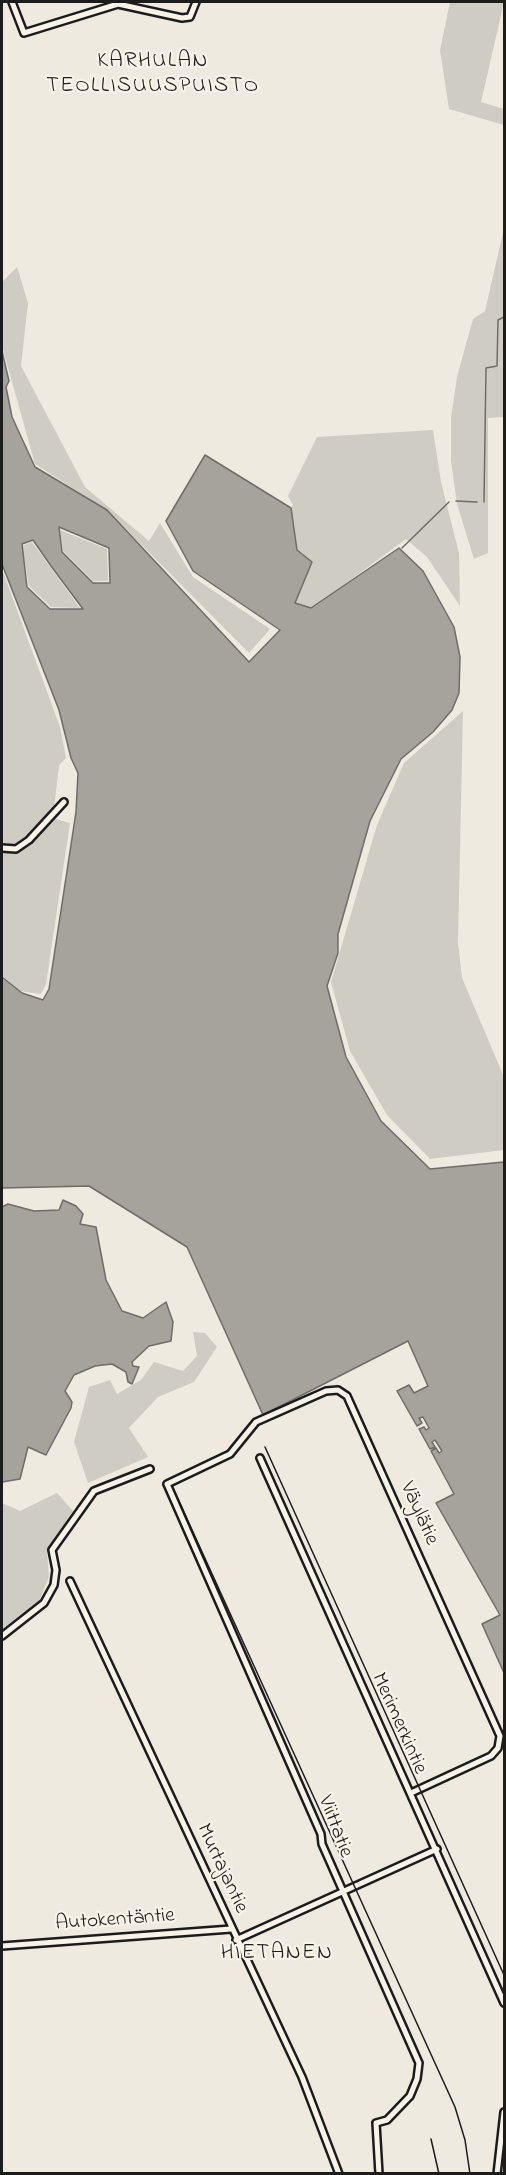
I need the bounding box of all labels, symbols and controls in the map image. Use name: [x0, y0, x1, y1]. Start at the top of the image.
district label: KARHULAN TEOLLISUUSPUISTO: [46, 49, 260, 100]
street label: Väylätie: [393, 1478, 443, 1550]
street label: Merimerkintie: [364, 1669, 432, 1779]
street label: Viittatie: [311, 1793, 357, 1861]
street label: Murtajantie: [189, 1820, 253, 1918]
street label: Autokentäntie: [55, 1904, 175, 1938]
district label: HIETANEN: [221, 1941, 333, 1967]

